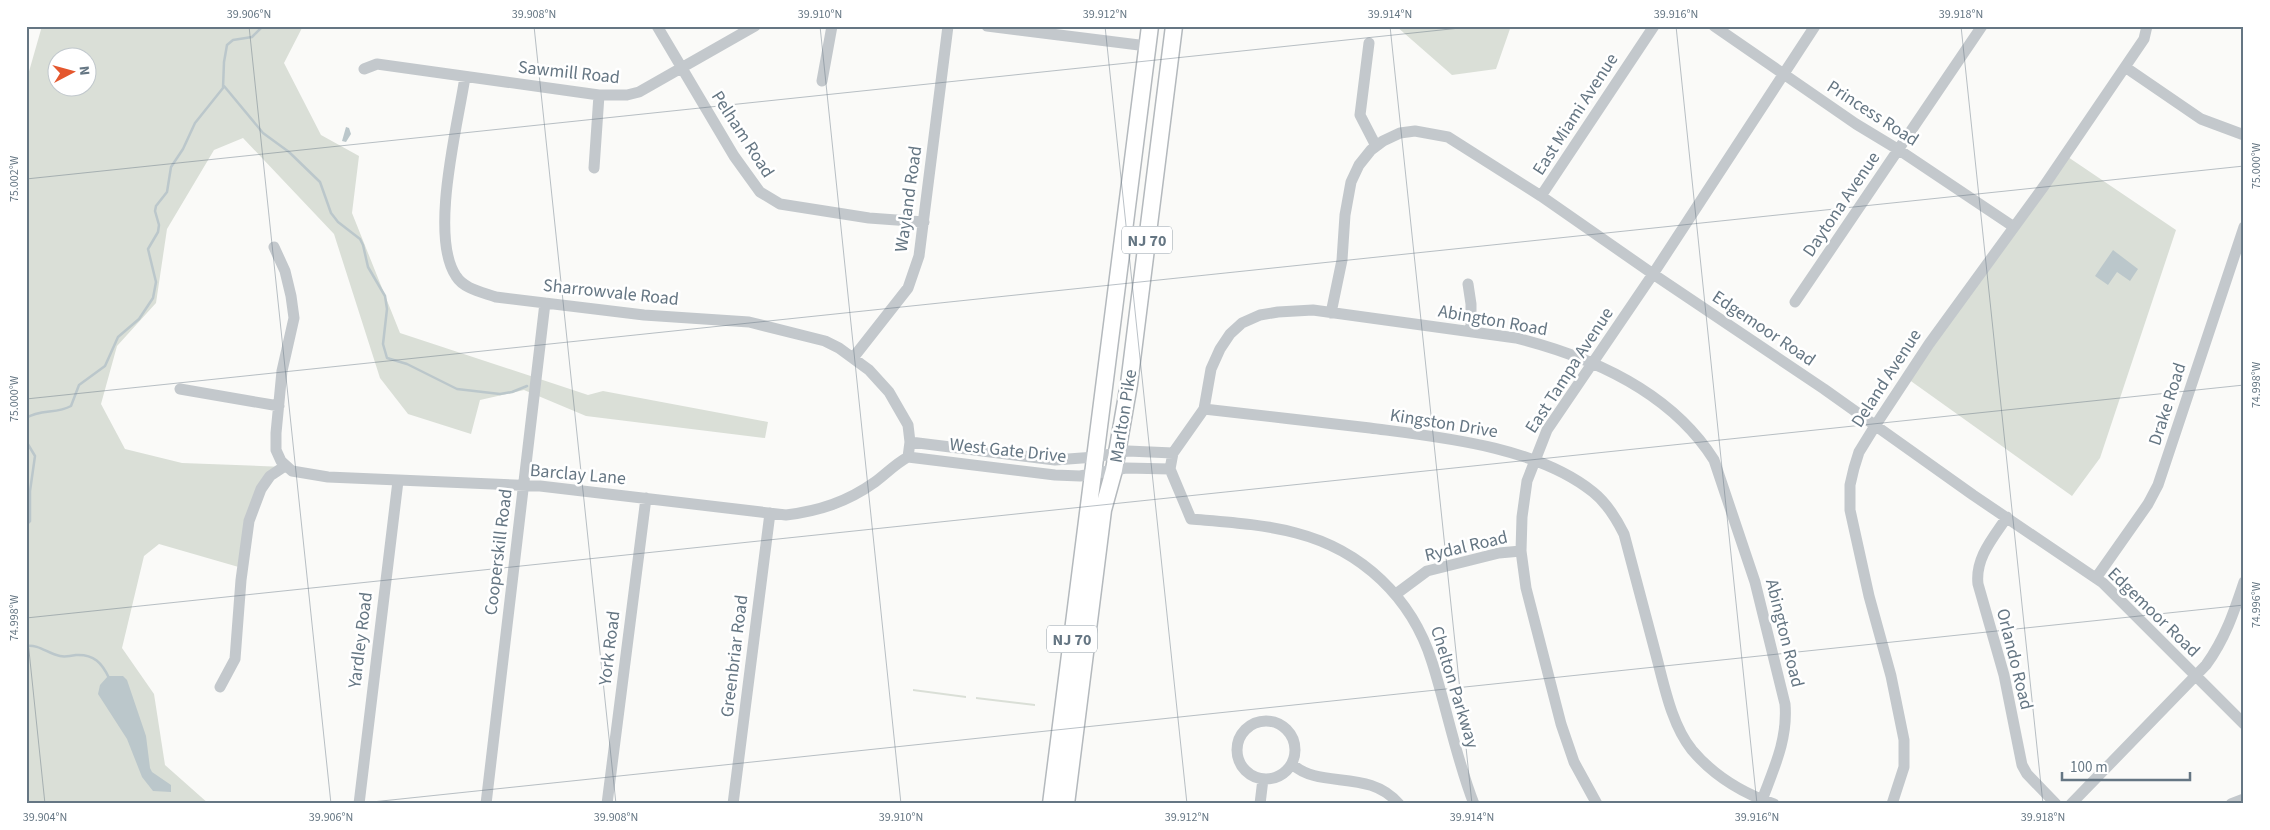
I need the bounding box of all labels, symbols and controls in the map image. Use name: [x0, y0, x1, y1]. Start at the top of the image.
text: 39.906°N: [227, 6, 271, 23]
text: 39.908°N: [512, 6, 556, 23]
text: 39.910°N: [798, 6, 842, 23]
text: 39.912°N: [1083, 6, 1127, 23]
text: 39.914°N: [1368, 6, 1412, 23]
text: 39.916°N: [1654, 6, 1698, 23]
text: 39.918°N: [1939, 6, 1983, 23]
north arrow: [48, 48, 98, 98]
street label: East Miami Avenue: [1527, 49, 1624, 180]
street label: Sawmill Road: [517, 55, 621, 90]
text: N: [74, 65, 94, 76]
street label: Princess Road: [1822, 74, 1923, 152]
street label: Pelham Road: [705, 86, 780, 183]
text: 75.000°W: [2248, 142, 2265, 189]
street label: Wayland Road: [889, 144, 928, 254]
street label: Daytona Avenue: [1797, 147, 1886, 262]
text: 75.002°W: [6, 155, 23, 202]
road number: NJ 70: [1122, 226, 1172, 254]
street label: Sharrowvale Road: [542, 273, 680, 312]
street label: Edgemoor Road: [1707, 285, 1820, 372]
street label: Abington Road: [1436, 299, 1550, 342]
street label: East Tampa Avenue: [1519, 302, 1620, 438]
street label: Deland Avenue: [1845, 324, 1928, 432]
street label: Drake Road: [2142, 360, 2193, 449]
text: 74.998°W: [2248, 361, 2265, 408]
street label: Marlton Pike: [1104, 368, 1143, 465]
text: 75.000°W: [6, 375, 23, 422]
street label: Kingston Drive: [1388, 403, 1500, 444]
street label: West Gate Drive: [948, 432, 1068, 469]
street label: Barclay Lane: [529, 458, 627, 491]
street label: Cooperskill Road: [478, 487, 519, 617]
street label: Rydal Road: [1422, 525, 1510, 568]
street label: Edgemoor Road: [2102, 562, 2205, 663]
street label: Abington Road: [1759, 576, 1810, 690]
text: 74.996°W: [2248, 581, 2265, 628]
street label: Yardley Road: [342, 591, 379, 691]
street label: Greenbriar Road: [715, 593, 754, 719]
text: 74.998°W: [6, 594, 23, 641]
street label: Orlando Road: [1990, 606, 2039, 712]
street label: York Road: [592, 609, 626, 688]
street label: Chelton Parkway: [1424, 623, 1485, 752]
road number: NJ 70: [1047, 626, 1097, 652]
scale bar: [2062, 750, 2190, 782]
text: 100 m: [2070, 757, 2108, 778]
text: 39.904°N: [23, 809, 67, 826]
text: 39.906°N: [309, 809, 353, 826]
text: 39.908°N: [594, 809, 638, 826]
text: 39.910°N: [879, 809, 923, 826]
text: 39.912°N: [1165, 809, 1209, 826]
text: 39.914°N: [1450, 809, 1494, 826]
text: 39.916°N: [1735, 809, 1779, 826]
text: 39.918°N: [2021, 809, 2065, 826]

